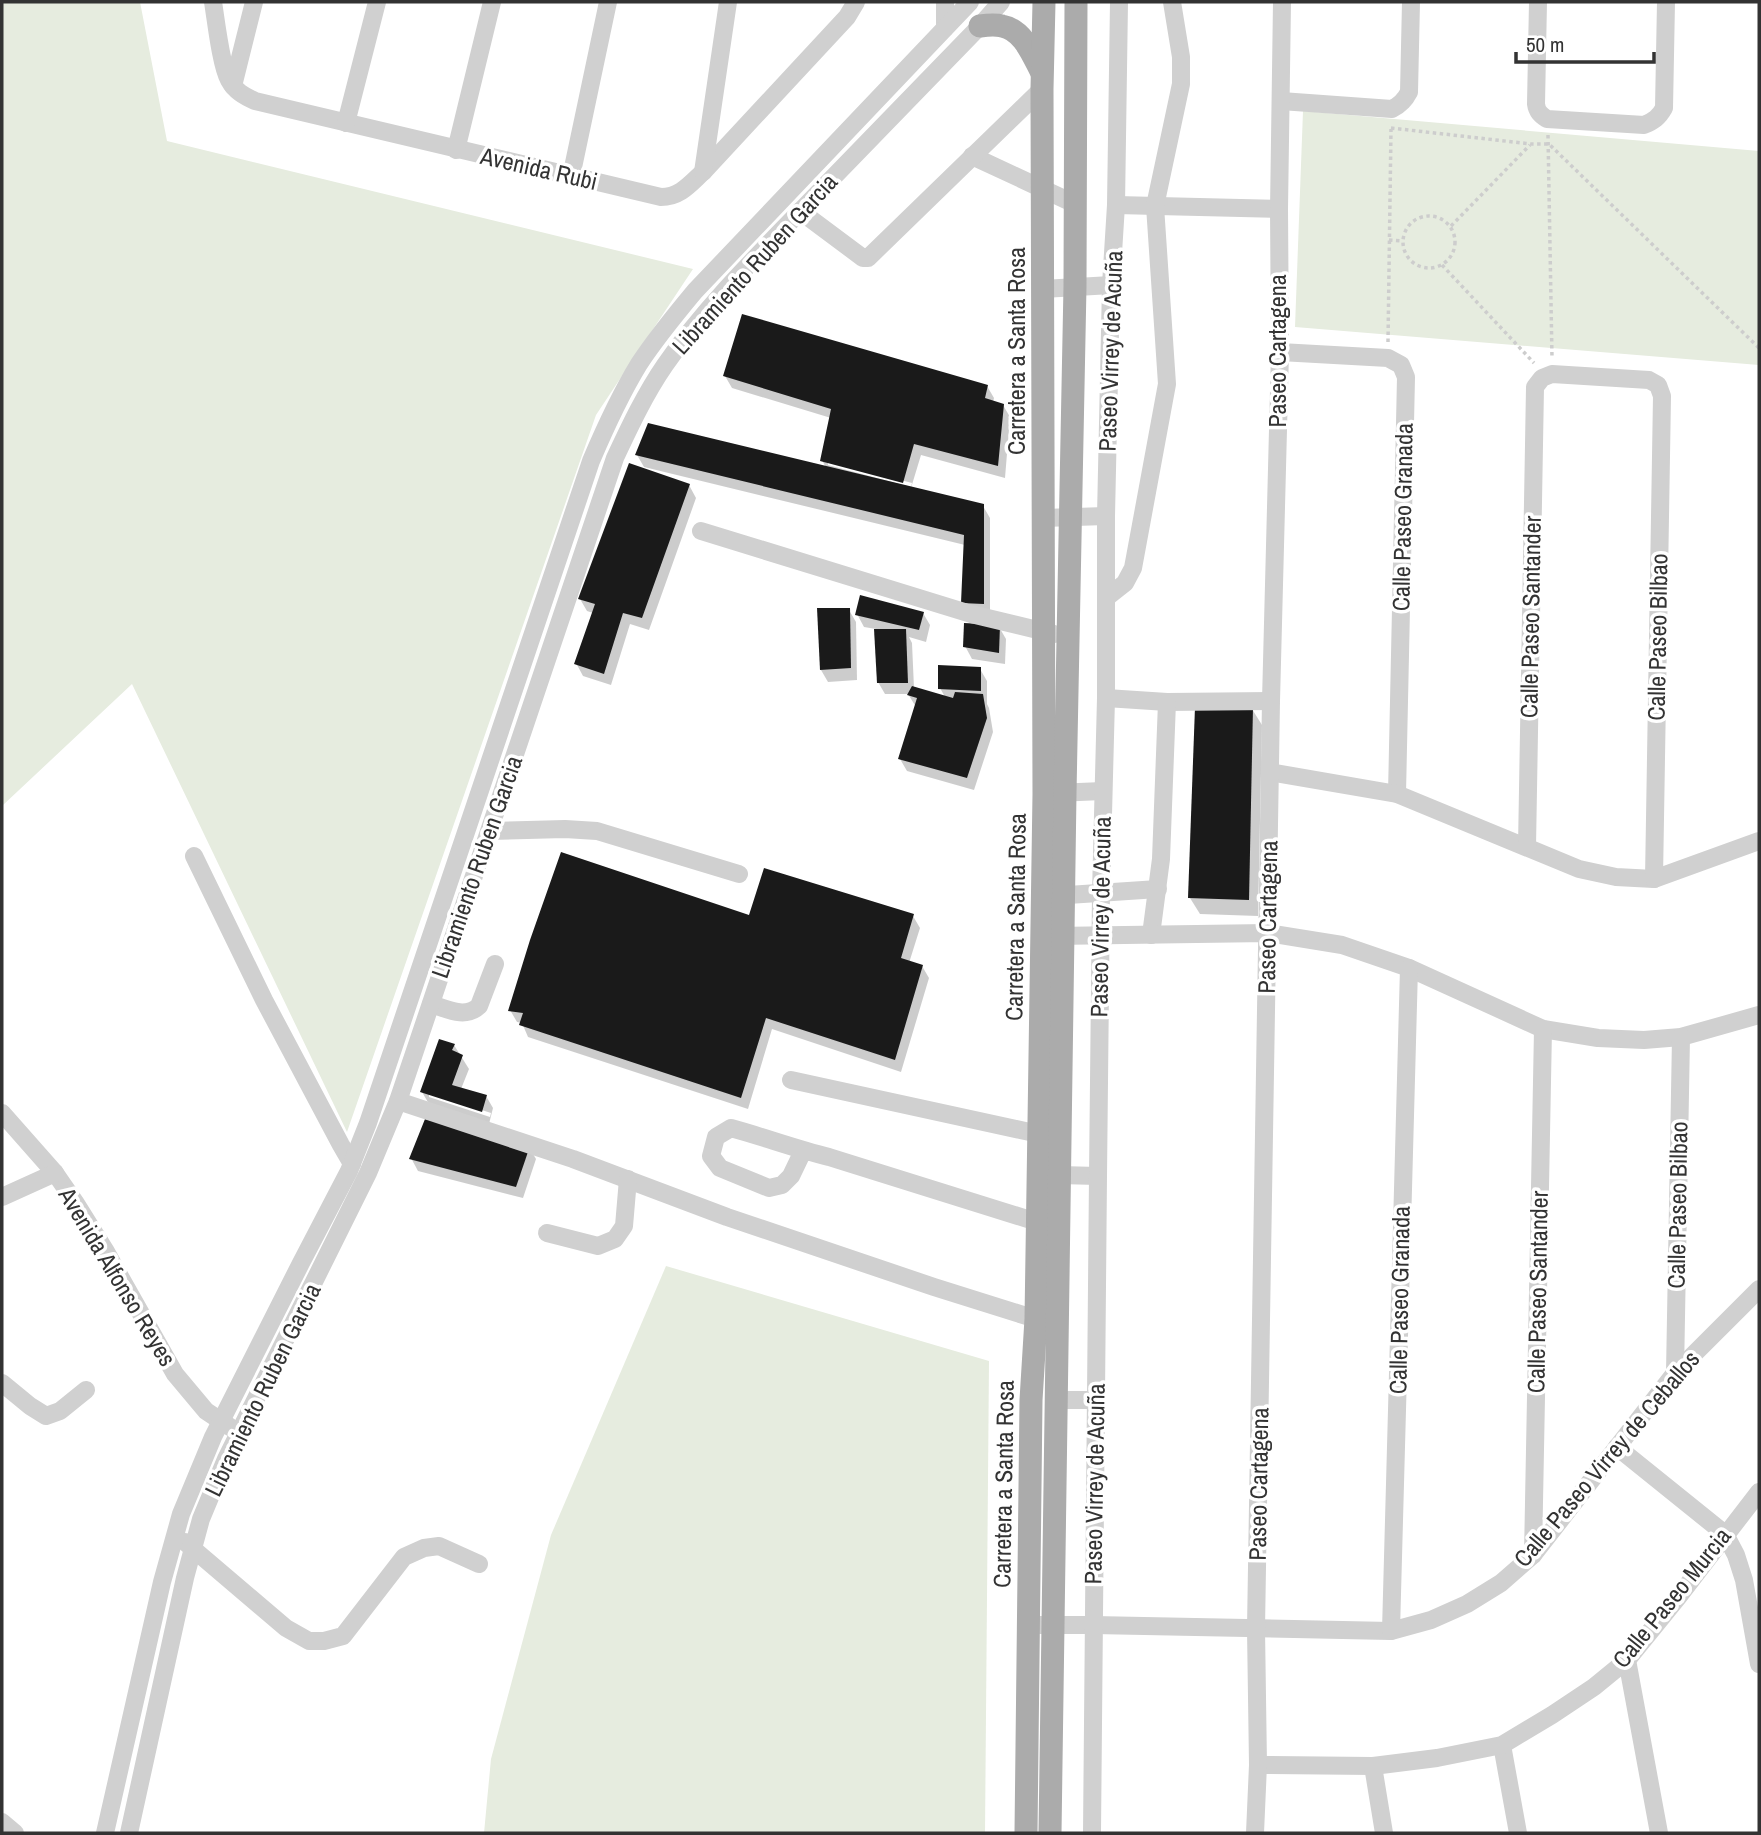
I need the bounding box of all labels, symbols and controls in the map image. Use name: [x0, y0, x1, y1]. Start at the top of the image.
scale bar: [1516, 21, 1654, 65]
text: 50 m: [1526, 30, 1564, 59]
street label: Avenida Rubi: [477, 139, 601, 197]
street label: Libramiento Ruben Garcia: [664, 166, 844, 361]
street label: Carretera a Santa Rosa: [1000, 247, 1032, 455]
street label: Paseo Virrey de Acuña: [1091, 250, 1129, 452]
street label: Paseo Cartagena: [1261, 274, 1293, 428]
street label: Calle Paseo Granada: [1384, 423, 1420, 611]
street label: Calle Paseo Santander: [1512, 515, 1548, 718]
street label: Calle Paseo Bilbao: [1640, 553, 1674, 721]
street label: Libramiento Ruben Garcia: [423, 751, 529, 982]
street label: Carretera a Santa Rosa: [997, 813, 1033, 1021]
street label: Paseo Virrey de Acuña: [1082, 816, 1118, 1018]
street label: Paseo Cartagena: [1250, 840, 1284, 994]
street label: Calle Paseo Bilbao: [1660, 1121, 1694, 1289]
street label: Avenida Alfonso Reyes: [51, 1180, 184, 1372]
street label: Calle Paseo Santander: [1519, 1190, 1555, 1393]
street label: Calle Paseo Granada: [1381, 1206, 1417, 1394]
street label: Libramiento Ruben Garcia: [197, 1278, 328, 1501]
street label: Calle Paseo Virrey de Ceballos: [1506, 1343, 1706, 1573]
street label: Carretera a Santa Rosa: [985, 1380, 1021, 1588]
street label: Paseo Virrey de Acuña: [1076, 1383, 1112, 1585]
street label: Paseo Cartagena: [1241, 1407, 1275, 1561]
street label: Calle Paseo Murcia: [1605, 1521, 1738, 1674]

